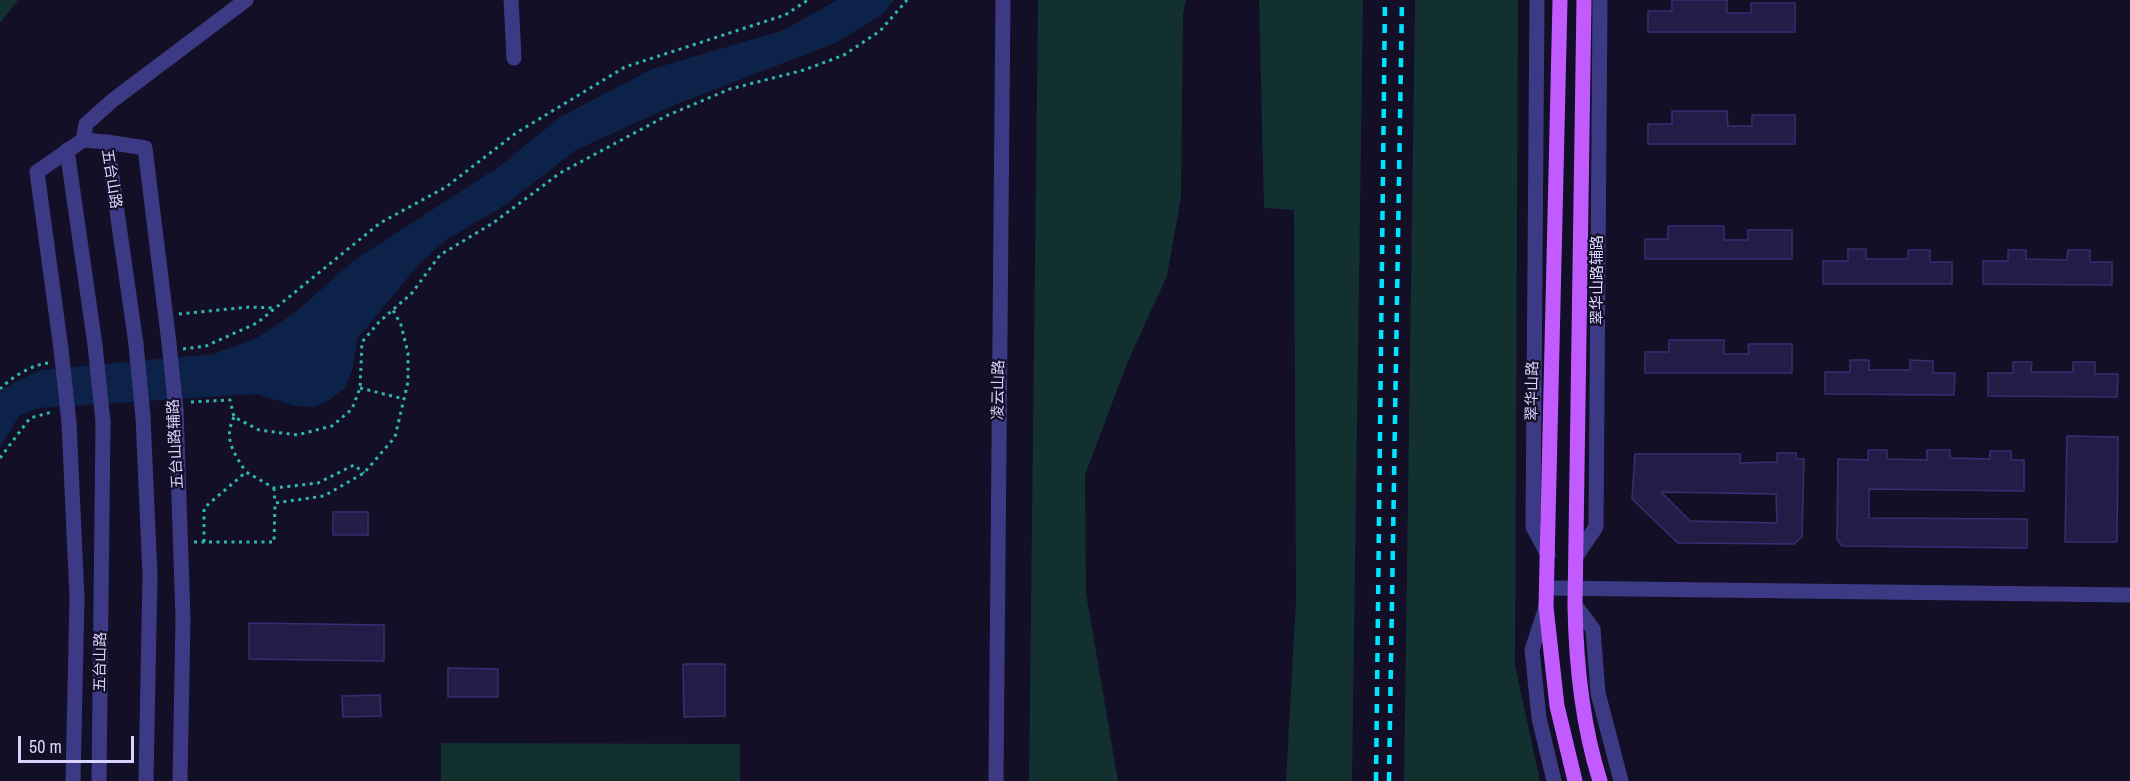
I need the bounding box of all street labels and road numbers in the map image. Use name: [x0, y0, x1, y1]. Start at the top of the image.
street label: 五台山路: [97, 148, 125, 210]
street label: 翠华山路辅路: [1589, 235, 1607, 325]
street label: 凌云山路: [989, 360, 1009, 420]
street label: 翠华山路: [1523, 361, 1543, 421]
street label: 五台山路辅路: [165, 399, 187, 489]
street label: 五台山路: [91, 632, 111, 692]

